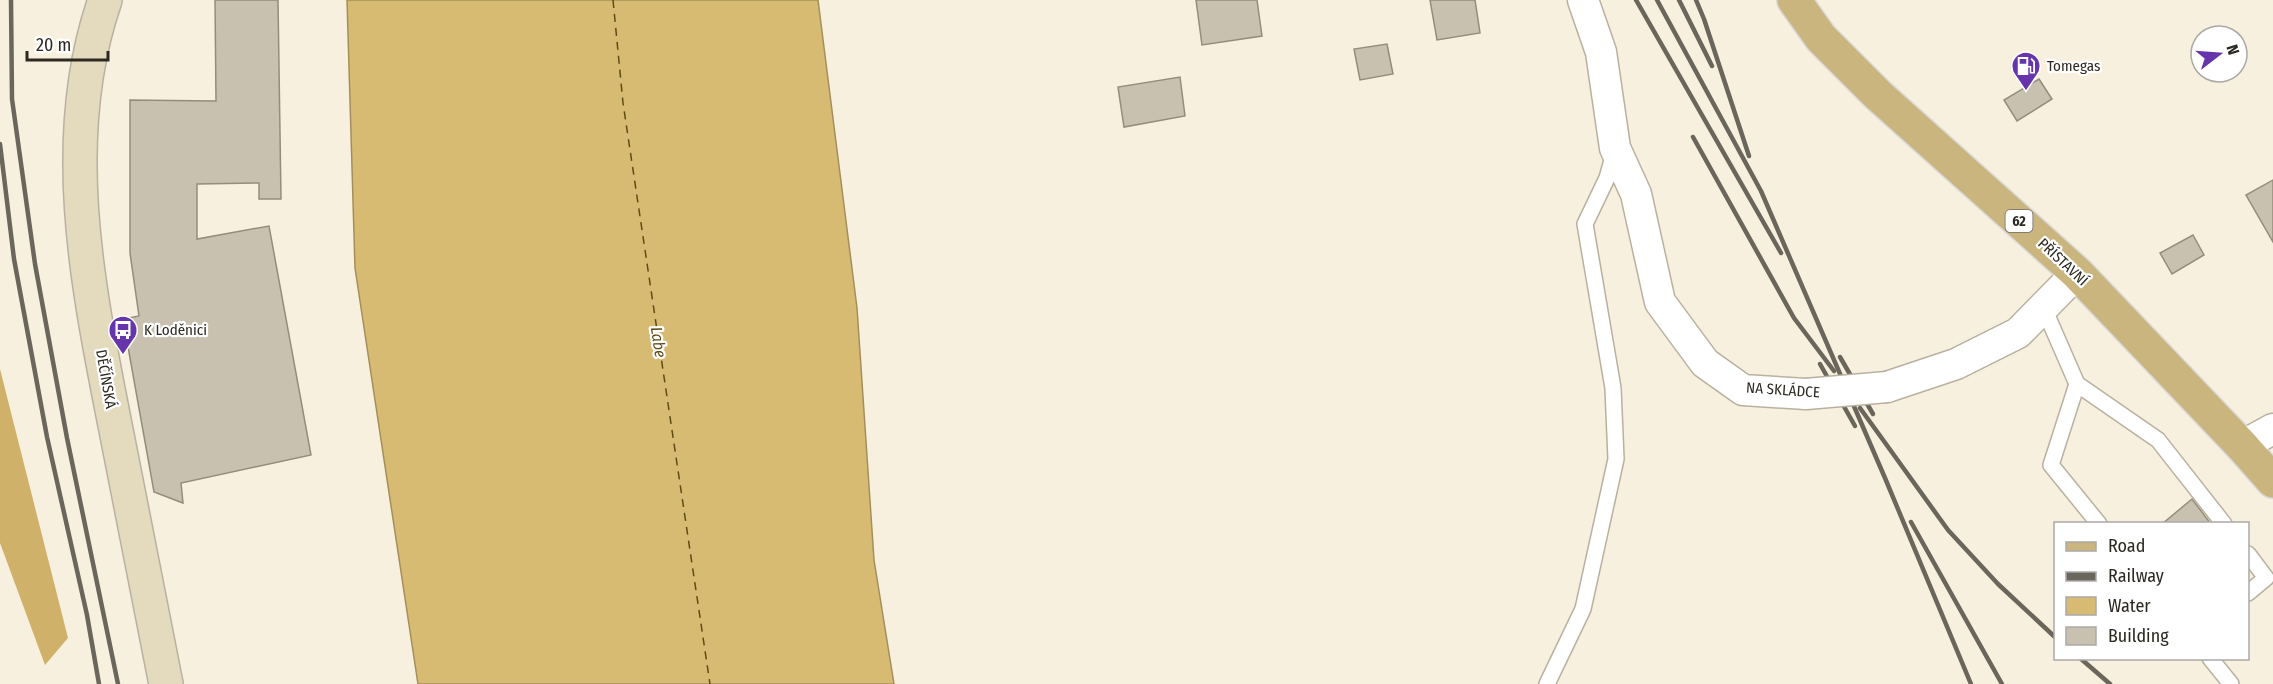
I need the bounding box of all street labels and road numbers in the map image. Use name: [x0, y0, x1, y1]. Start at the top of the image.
road number: 62: [2006, 210, 2032, 232]
street label: PŘÍSTAVNÍ: [2034, 234, 2092, 290]
street label: DĚČÍNSKÁ: [92, 348, 120, 410]
street label: NA SKLÁDCE: [1746, 378, 1820, 402]

